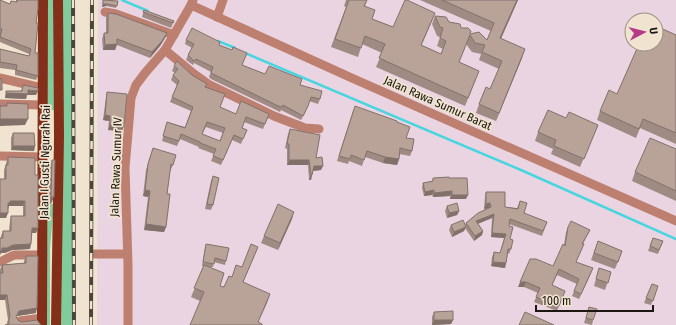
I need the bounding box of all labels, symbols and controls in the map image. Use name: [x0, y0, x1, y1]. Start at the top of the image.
north arrow: [624, 12, 664, 52]
text: U: [647, 27, 660, 35]
street label: Jalan Rawa Sumur Barat: [382, 73, 494, 133]
street label: Jalan I Gusti Ngurah Rai: [37, 105, 53, 219]
street label: Jalan Rawa Sumur IV: [107, 116, 125, 217]
scale bar: [536, 287, 653, 313]
text: 100 m: [542, 294, 571, 308]

